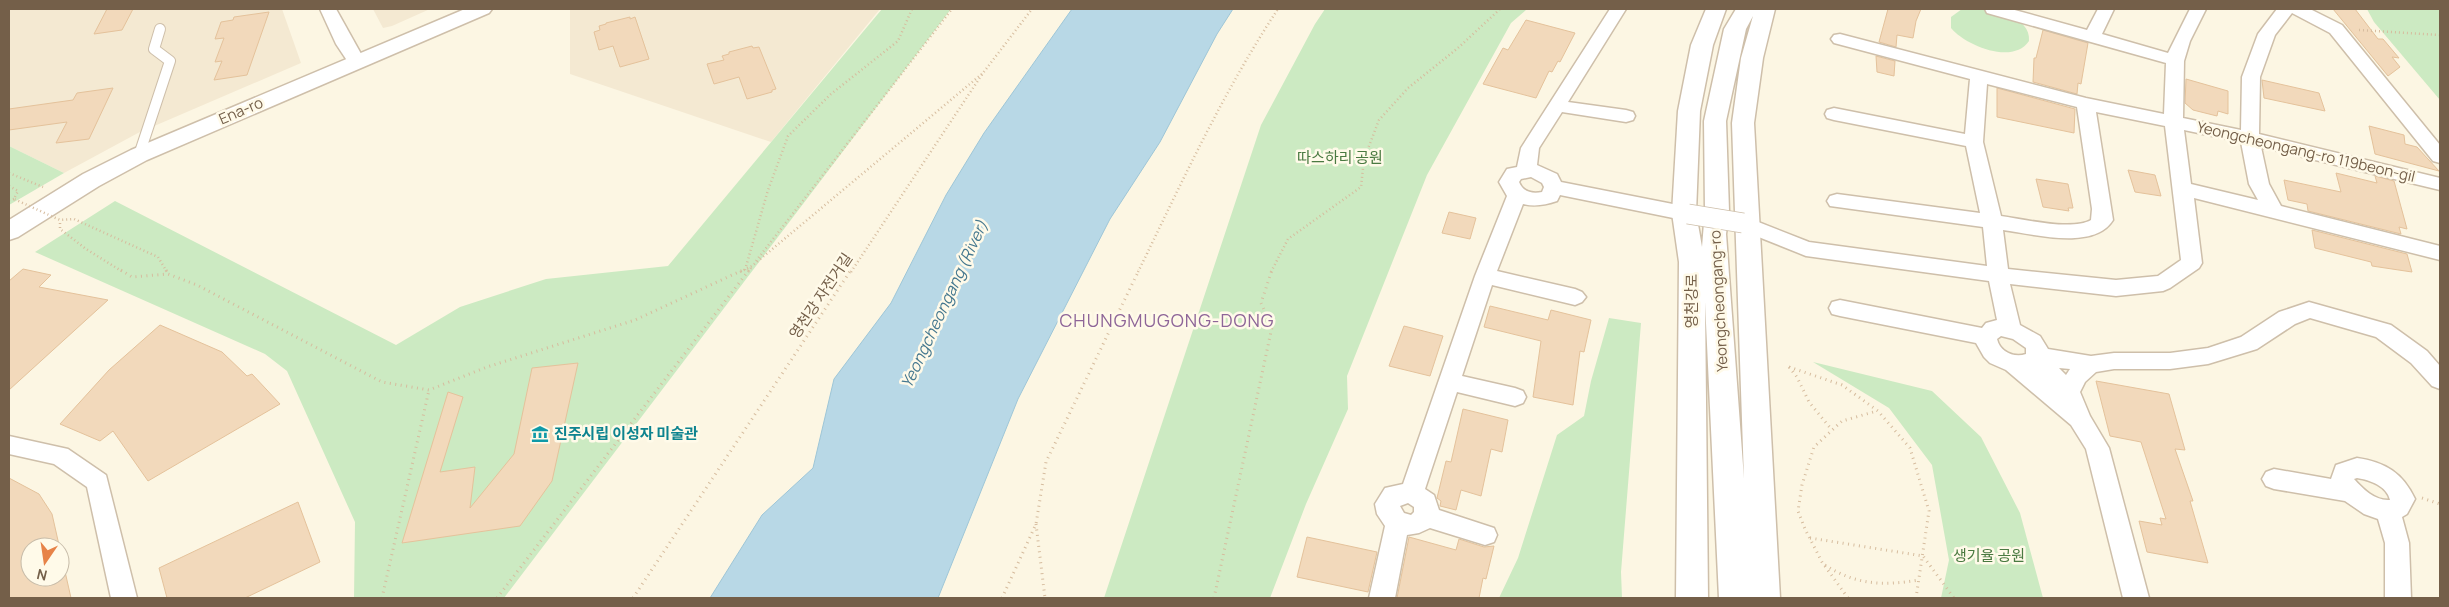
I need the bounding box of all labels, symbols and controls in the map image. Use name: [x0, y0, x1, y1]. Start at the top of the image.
street label: Ena-ro: [215, 92, 266, 129]
street label: Yeongcheongang-ro 119beon-gil: [2195, 116, 2417, 187]
park label: 따스하리 공원: [1297, 147, 1383, 168]
water label: Yeongcheongang (River): [895, 216, 993, 391]
street label: Yeongcheongang-ro: [1704, 230, 1733, 372]
street label: 영천강 자전거길: [784, 249, 857, 343]
street label: 영천강로: [1681, 273, 1702, 329]
district label: CHUNGMUGONG-DONG: [1059, 308, 1275, 332]
place label: 진주시립 이성자 미술관: [554, 423, 698, 444]
museum icon: 진주시립 이성자 미술관: [530, 424, 550, 444]
north arrow: [20, 537, 70, 587]
park label: 생기율 공원: [1953, 545, 2025, 566]
text: N: [35, 565, 49, 586]

